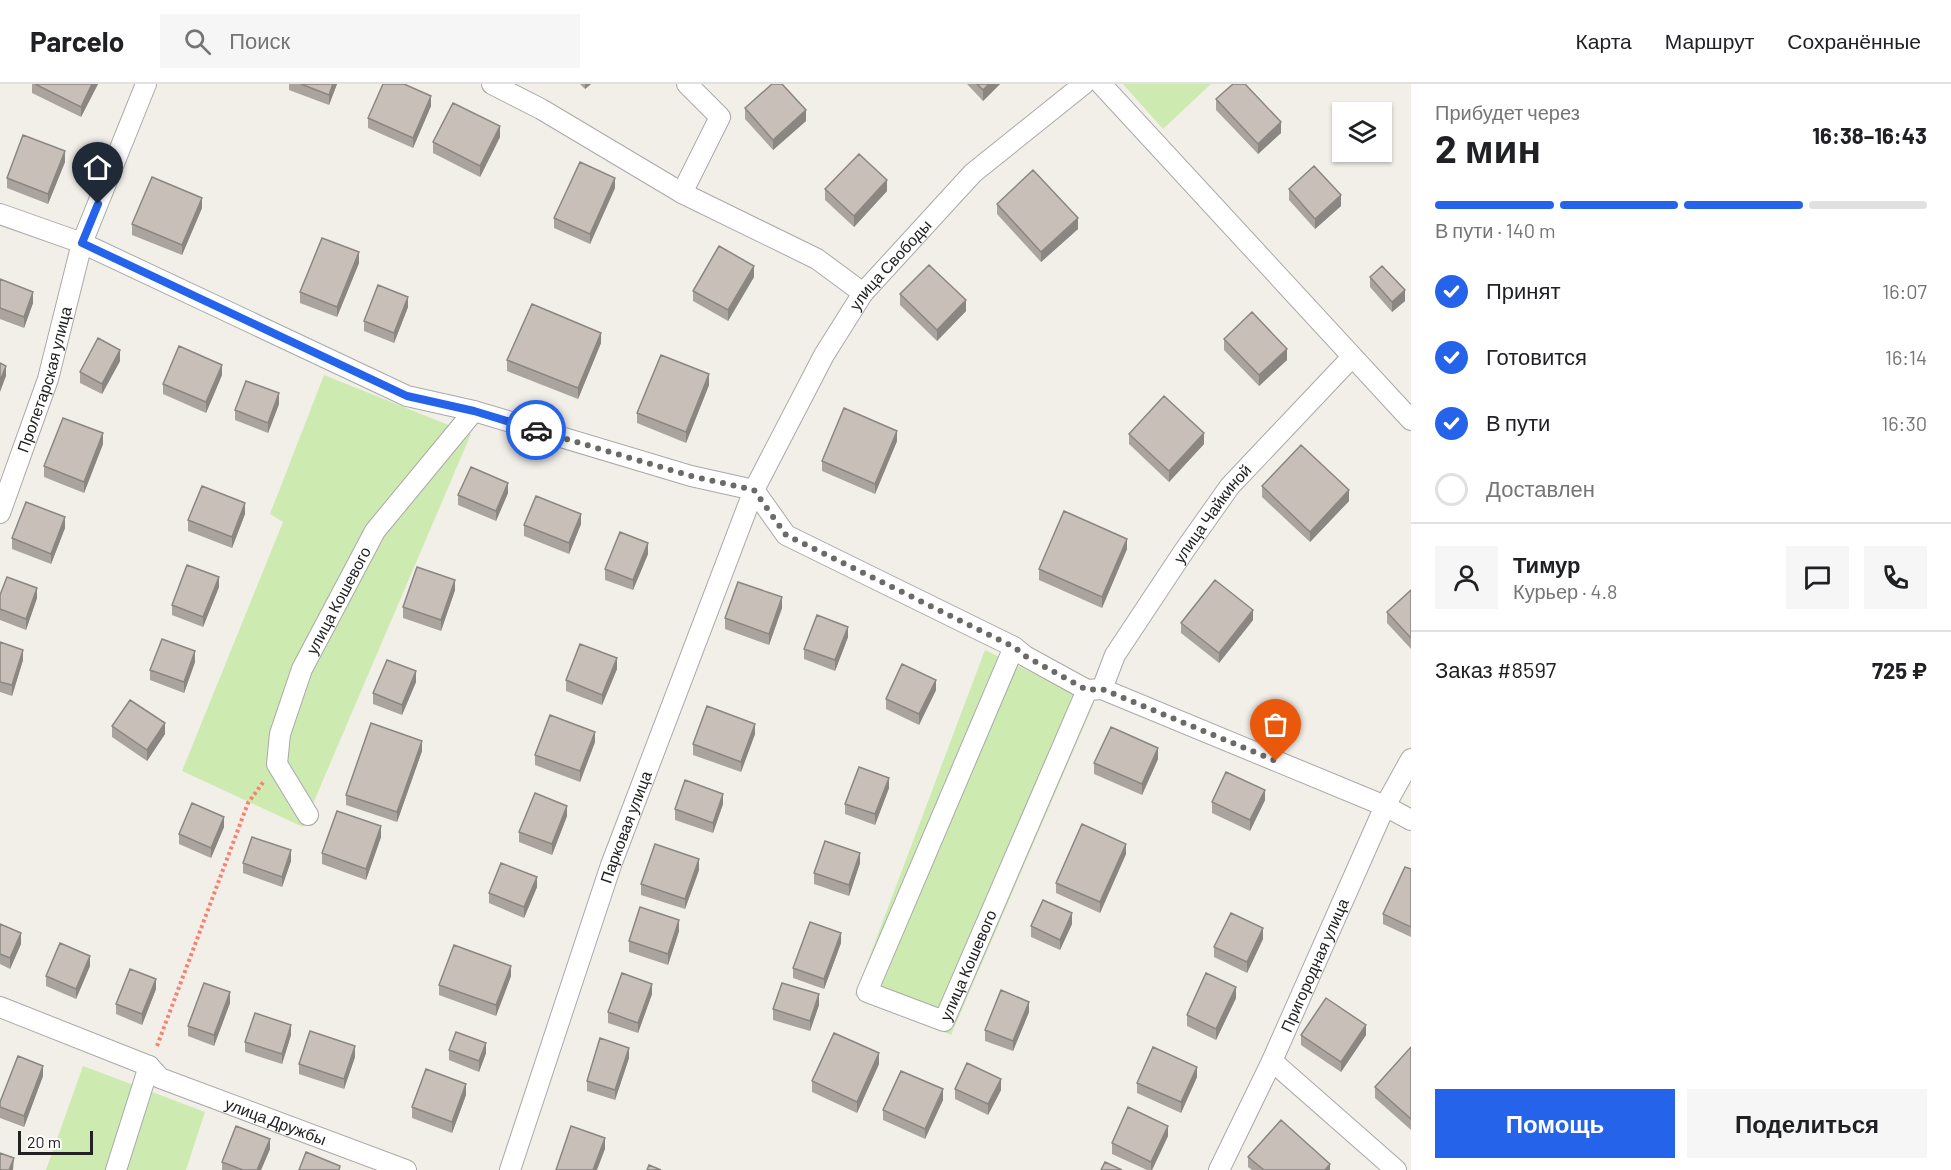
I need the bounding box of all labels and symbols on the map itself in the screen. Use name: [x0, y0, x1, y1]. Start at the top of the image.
pin: [72, 142, 123, 204]
street label: улица Свободы: [845, 215, 935, 313]
street label: Пролетарская улица: [13, 304, 75, 455]
courier: [506, 400, 566, 460]
street label: улица Чайкиной: [1169, 460, 1255, 566]
street label: улица Кошевого: [302, 543, 374, 657]
pin: [1250, 699, 1301, 761]
street label: Парковая улица: [596, 768, 655, 885]
street label: Пригородная улица: [1276, 895, 1352, 1035]
street label: улица Кошевого: [935, 907, 1000, 1023]
street label: улица Дружбы: [223, 1093, 329, 1148]
scale bar: [18, 1128, 93, 1156]

